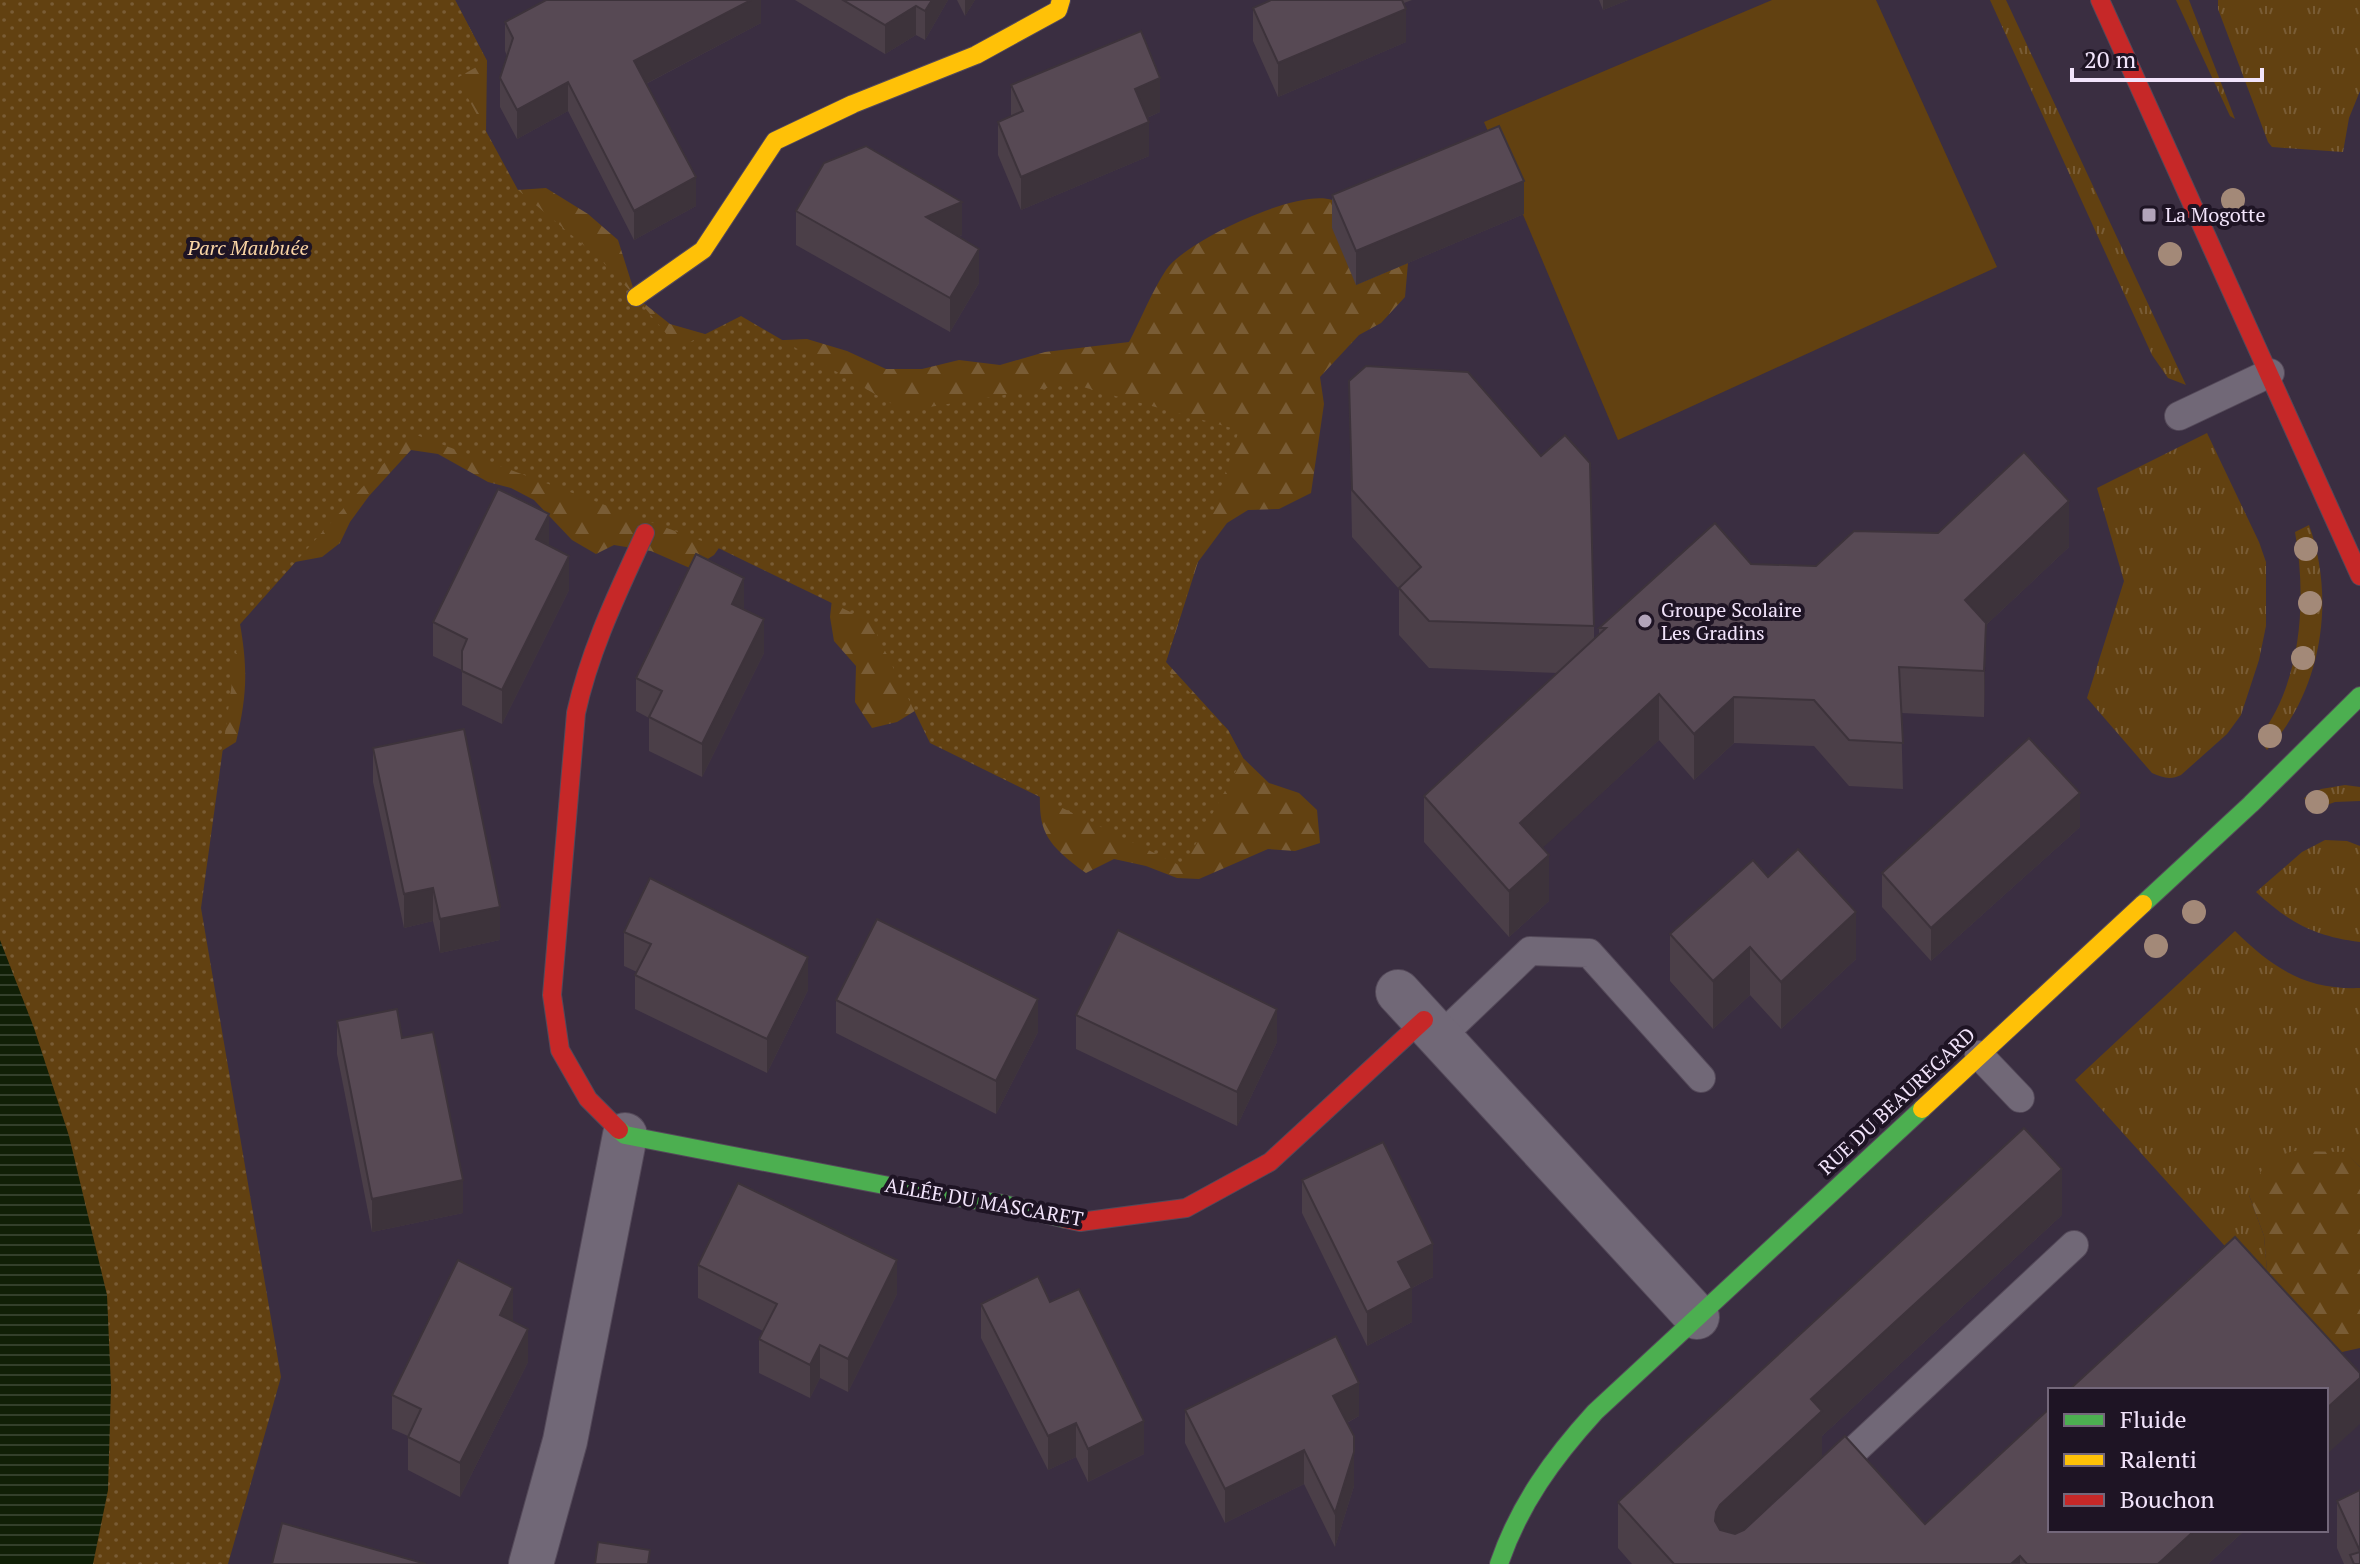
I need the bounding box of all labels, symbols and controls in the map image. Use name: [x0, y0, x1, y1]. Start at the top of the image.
scale bar: [2072, 32, 2262, 82]
text: 20 m: [2084, 43, 2136, 75]
place label: La Mogotte: [2165, 201, 2266, 228]
marker: La Mogotte: [2140, 206, 2158, 224]
park label: Parc Maubuée: [186, 234, 309, 261]
place label: Groupe Scolaire Les Gradins: [1661, 596, 1802, 646]
marker: Groupe Scolaire Les Gradins: [1636, 612, 1654, 630]
street label: RUE DU BEAUREGARD: [1813, 1021, 1981, 1180]
street label: ALLÉE DU MASCARET: [883, 1171, 1085, 1232]
legend: [2048, 1388, 2328, 1532]
text: Fluide: [2120, 1403, 2187, 1435]
text: Ralenti: [2120, 1443, 2197, 1475]
text: Bouchon: [2120, 1483, 2215, 1515]

